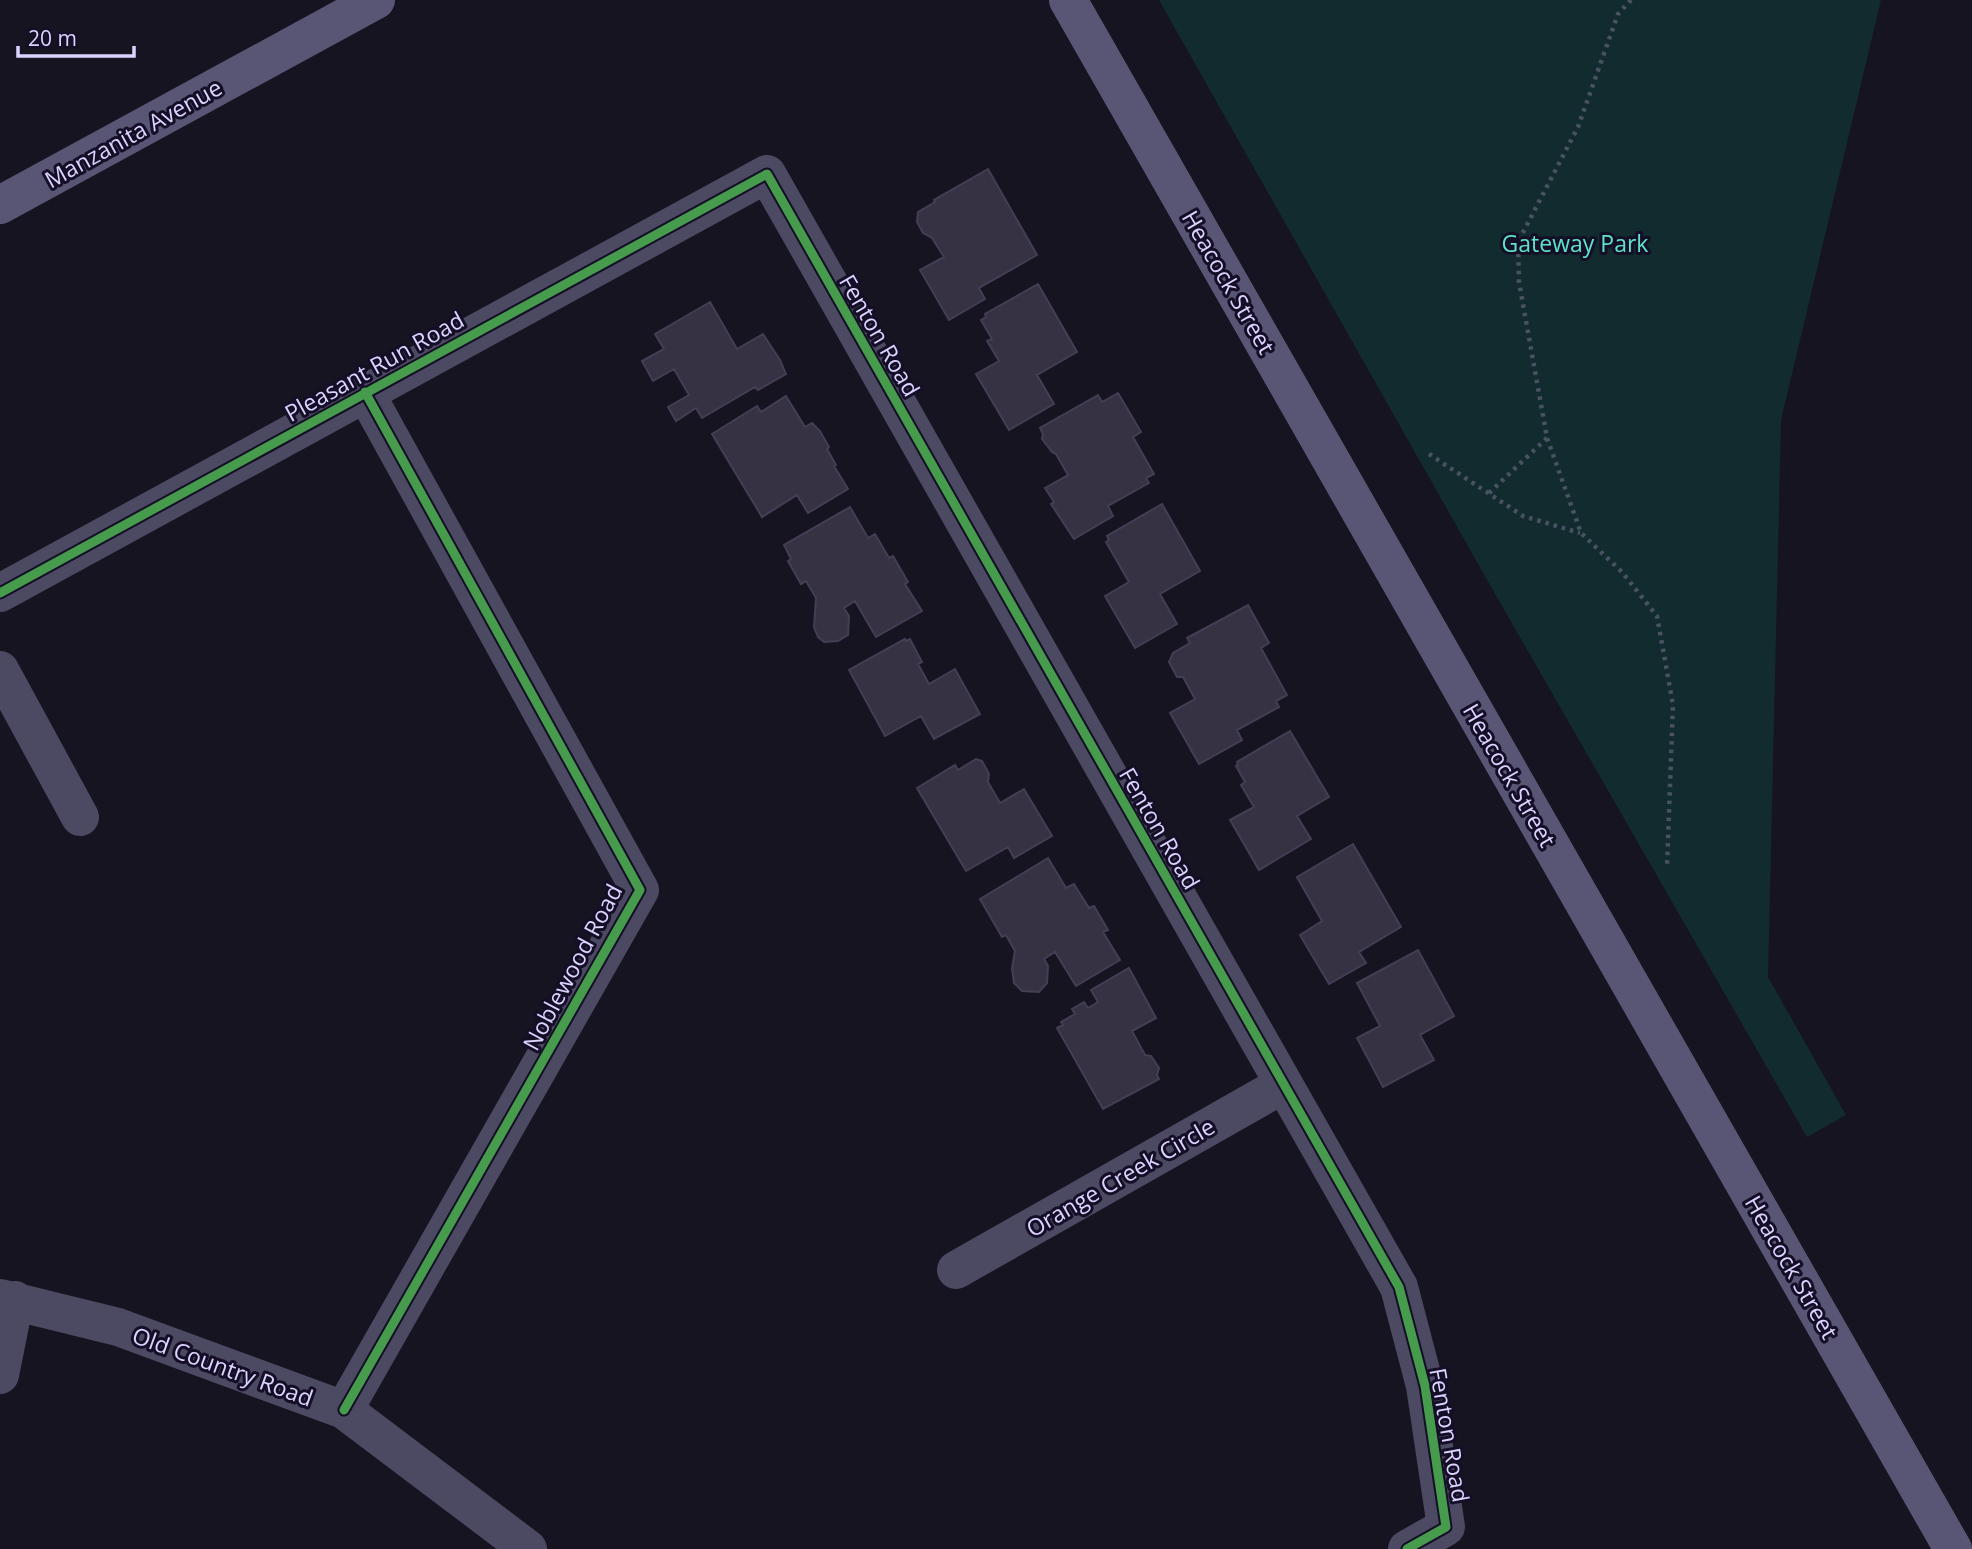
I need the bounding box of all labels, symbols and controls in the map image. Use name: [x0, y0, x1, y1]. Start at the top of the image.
scale bar: [18, 14, 133, 58]
text: 20 m: [28, 24, 77, 52]
street label: Manzanita Avenue: [39, 71, 227, 195]
street label: Heacock Street: [1175, 204, 1283, 360]
park label: Gateway Park: [1502, 227, 1648, 259]
street label: Fenton Road: [832, 268, 928, 402]
street label: Pleasant Run Road: [279, 303, 469, 429]
street label: Heacock Street: [1456, 697, 1564, 853]
street label: Fenton Road: [1112, 761, 1208, 895]
street label: Noblewood Road: [515, 878, 629, 1056]
street label: Orange Creek Circle: [1020, 1110, 1220, 1244]
street label: Heacock Street: [1738, 1189, 1846, 1345]
street label: Old Country Road: [128, 1318, 318, 1414]
street label: Fenton Road: [1422, 1365, 1478, 1505]

